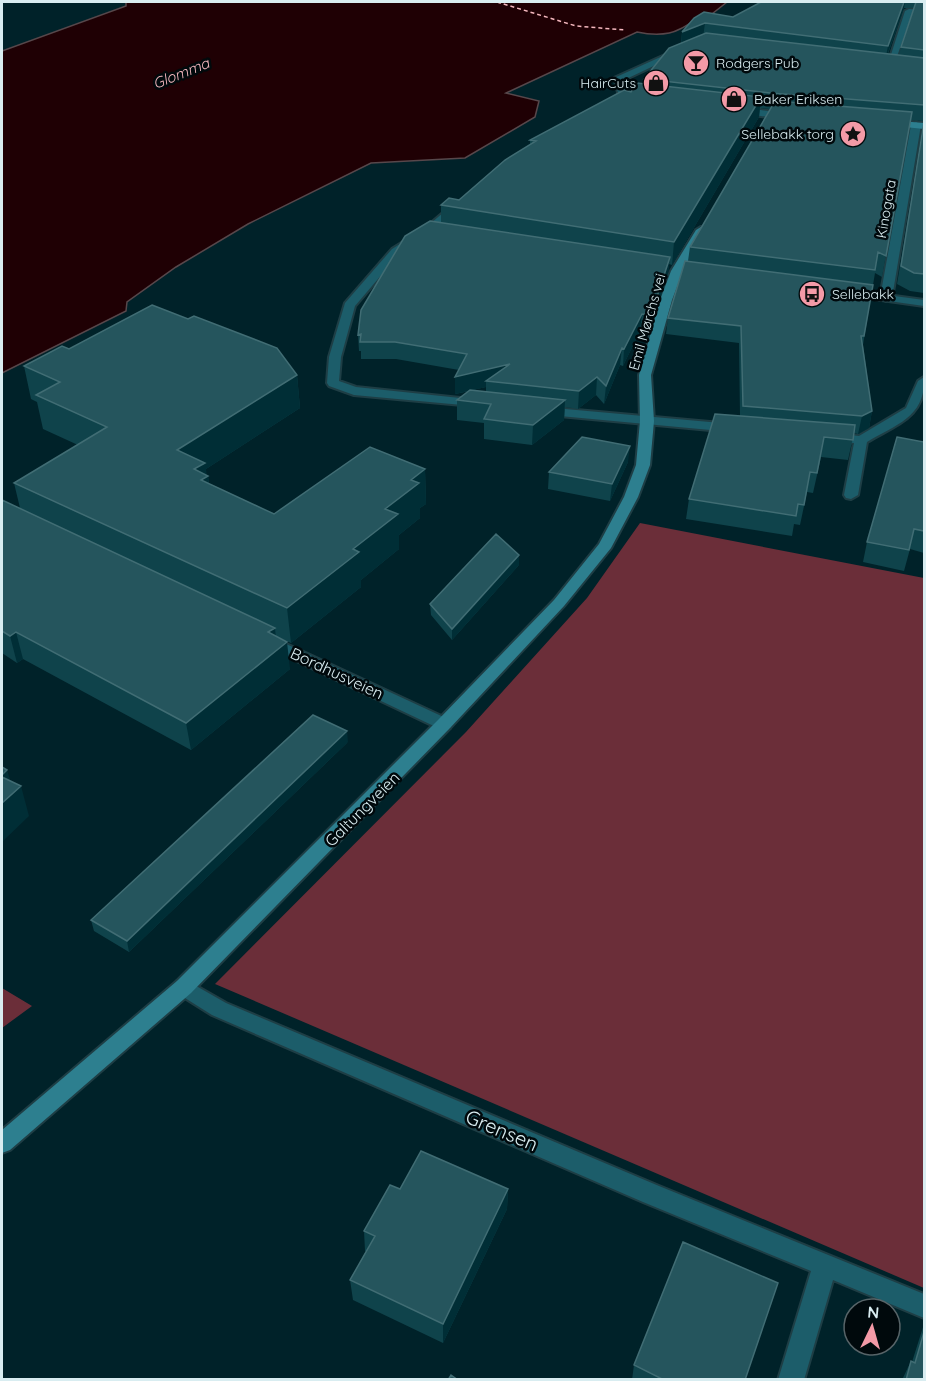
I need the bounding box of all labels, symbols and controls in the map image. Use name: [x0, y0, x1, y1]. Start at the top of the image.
bar icon: Rodgers Pub: [681, 48, 711, 78]
water label: Glomma: [150, 53, 213, 93]
place label: Rodgers Pub: [716, 54, 799, 72]
shop icon: HairCuts: [641, 68, 671, 98]
place label: HairCuts: [580, 74, 636, 92]
shop icon: Baker Eriksen: [719, 84, 749, 114]
place label: Baker Eriksen: [754, 90, 842, 108]
place icon: Sellebakk torg: [838, 119, 868, 149]
place label: Sellebakk torg: [741, 125, 834, 143]
street label: Kinogata: [872, 178, 900, 240]
street label: Emil Mørchs vei: [625, 272, 669, 372]
bus stop icon: Sellebakk: [797, 279, 827, 309]
place label: Sellebakk: [832, 285, 894, 303]
street label: Bordhusveien: [287, 643, 387, 703]
street label: Galtungveien: [320, 767, 404, 851]
street label: Grensen: [462, 1104, 542, 1156]
north arrow: [842, 1297, 902, 1357]
text: N: [867, 1302, 880, 1323]

